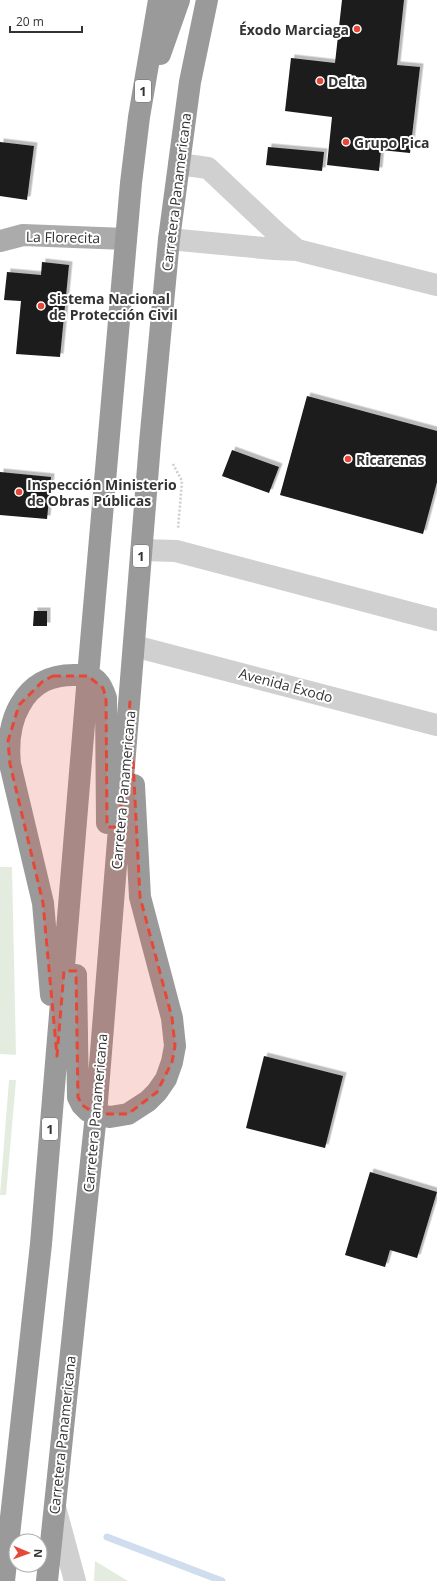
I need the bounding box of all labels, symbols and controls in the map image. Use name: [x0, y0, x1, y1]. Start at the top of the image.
scale bar: [10, 8, 82, 34]
text: 20 m: [16, 13, 44, 30]
place label: Éxodo Marciaga: [239, 20, 349, 39]
marker: Éxodo Marciaga: [352, 24, 362, 34]
place label: Delta: [328, 72, 365, 91]
marker: Delta: [315, 76, 325, 86]
road number: 1: [135, 80, 151, 102]
street label: Carretera Panamericana: [157, 112, 195, 272]
place label: Grupo Pica: [354, 133, 430, 152]
marker: Grupo Pica: [341, 137, 351, 147]
street label: La Florecita: [26, 227, 100, 247]
place label: Sistema Nacional de Protección Civil: [49, 289, 178, 324]
marker: Sistema Nacional de Protección Civil: [36, 301, 46, 311]
place label: Ricarenas: [356, 450, 424, 469]
marker: Ricarenas: [343, 454, 353, 464]
place label: Inspección Ministerio de Obras Públicas: [27, 475, 177, 510]
marker: Inspección Ministerio de Obras Públicas: [14, 487, 24, 497]
road number: 1: [133, 545, 149, 567]
street label: Avenida Éxodo: [237, 663, 335, 707]
street label: Carretera Panamericana: [107, 710, 139, 870]
street label: Carretera Panamericana: [79, 1033, 111, 1193]
road number: 1: [42, 1118, 58, 1140]
street label: Carretera Panamericana: [44, 1355, 80, 1515]
north arrow: [8, 1533, 48, 1573]
text: N: [31, 1549, 46, 1558]

